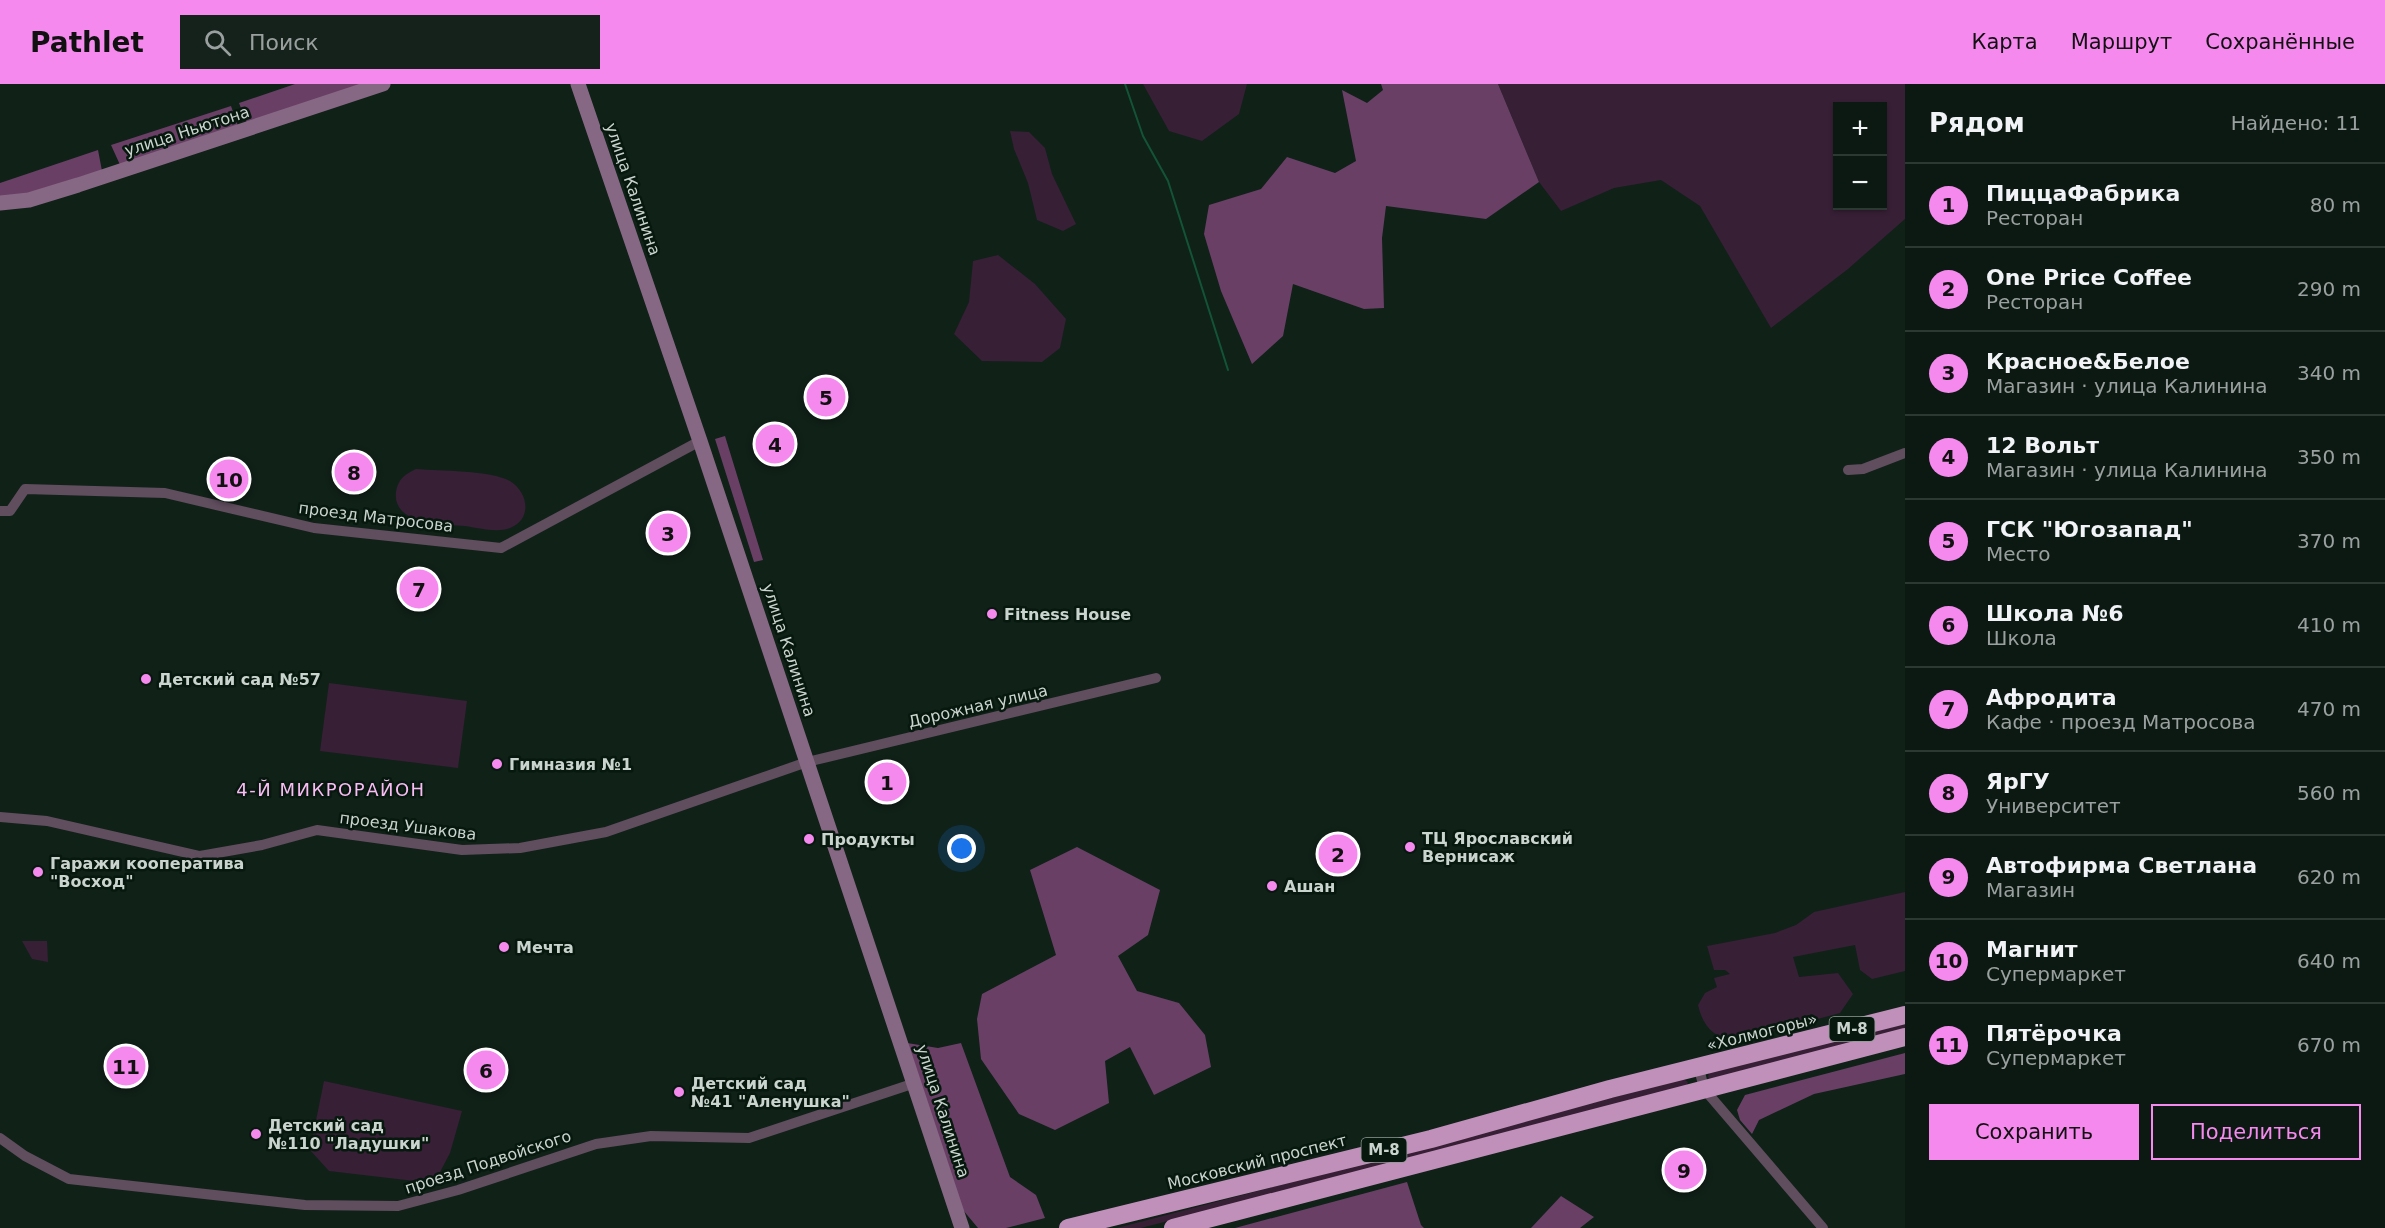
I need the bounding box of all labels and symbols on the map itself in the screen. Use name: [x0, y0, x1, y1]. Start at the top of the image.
street label: улица Ньютона: [122, 102, 252, 160]
street label: улица Калинина: [601, 120, 665, 258]
pin: 5: [806, 374, 846, 420]
pin: 4: [756, 422, 794, 466]
pin: 8: [334, 450, 374, 494]
pin: 10: [210, 456, 248, 502]
street label: проезд Матросова: [298, 498, 454, 536]
pin: 3: [648, 510, 688, 556]
pin: 7: [400, 566, 438, 612]
street label: улица Калинина: [759, 581, 819, 719]
place label: Fitness House: [1004, 605, 1131, 624]
marker: Fitness House: [985, 607, 999, 621]
place label: Детский сад №57: [158, 670, 321, 689]
marker: Детский сад №57: [139, 672, 153, 686]
street label: Дорожная улица: [906, 681, 1050, 731]
place label: Гимназия №1: [509, 755, 632, 774]
marker: Гимназия №1: [490, 757, 504, 771]
pin: 1: [868, 760, 906, 804]
district label: 4-Й МИКРОРАЙОН: [236, 779, 426, 800]
street label: проезд Ушакова: [338, 808, 478, 844]
place label: ТЦ Ярославский Вернисаж: [1422, 829, 1573, 866]
place label: Продукты: [821, 830, 915, 849]
marker: Продукты: [802, 832, 816, 846]
pin: 2: [1318, 832, 1358, 876]
your location: [947, 834, 976, 863]
marker: ТЦ Ярославский Вернисаж: [1403, 840, 1417, 854]
place label: Гаражи кооператива "Восход": [50, 854, 244, 891]
marker: Гаражи кооператива "Восход": [31, 865, 45, 879]
place label: Ашан: [1284, 877, 1335, 896]
marker: Ашан: [1265, 879, 1279, 893]
place label: Мечта: [516, 938, 574, 957]
marker: Мечта: [497, 940, 511, 954]
street label: «Холмогоры»: [1705, 1009, 1819, 1055]
road number: М-8: [1830, 1017, 1874, 1041]
street label: улица Калинина: [913, 1042, 973, 1180]
pin: 11: [106, 1044, 146, 1088]
pin: 6: [466, 1048, 506, 1092]
place label: Детский сад №41 "Аленушка": [691, 1074, 850, 1111]
marker: Детский сад №41 "Аленушка": [672, 1085, 686, 1099]
place label: Детский сад №110 "Ладушки": [268, 1116, 429, 1153]
street label: проезд Подвойского: [402, 1126, 574, 1198]
marker: Детский сад №110 "Ладушки": [249, 1127, 263, 1141]
street label: Московский проспект: [1165, 1131, 1349, 1193]
road number: М-8: [1362, 1138, 1406, 1162]
pin: 9: [1664, 1148, 1704, 1192]

